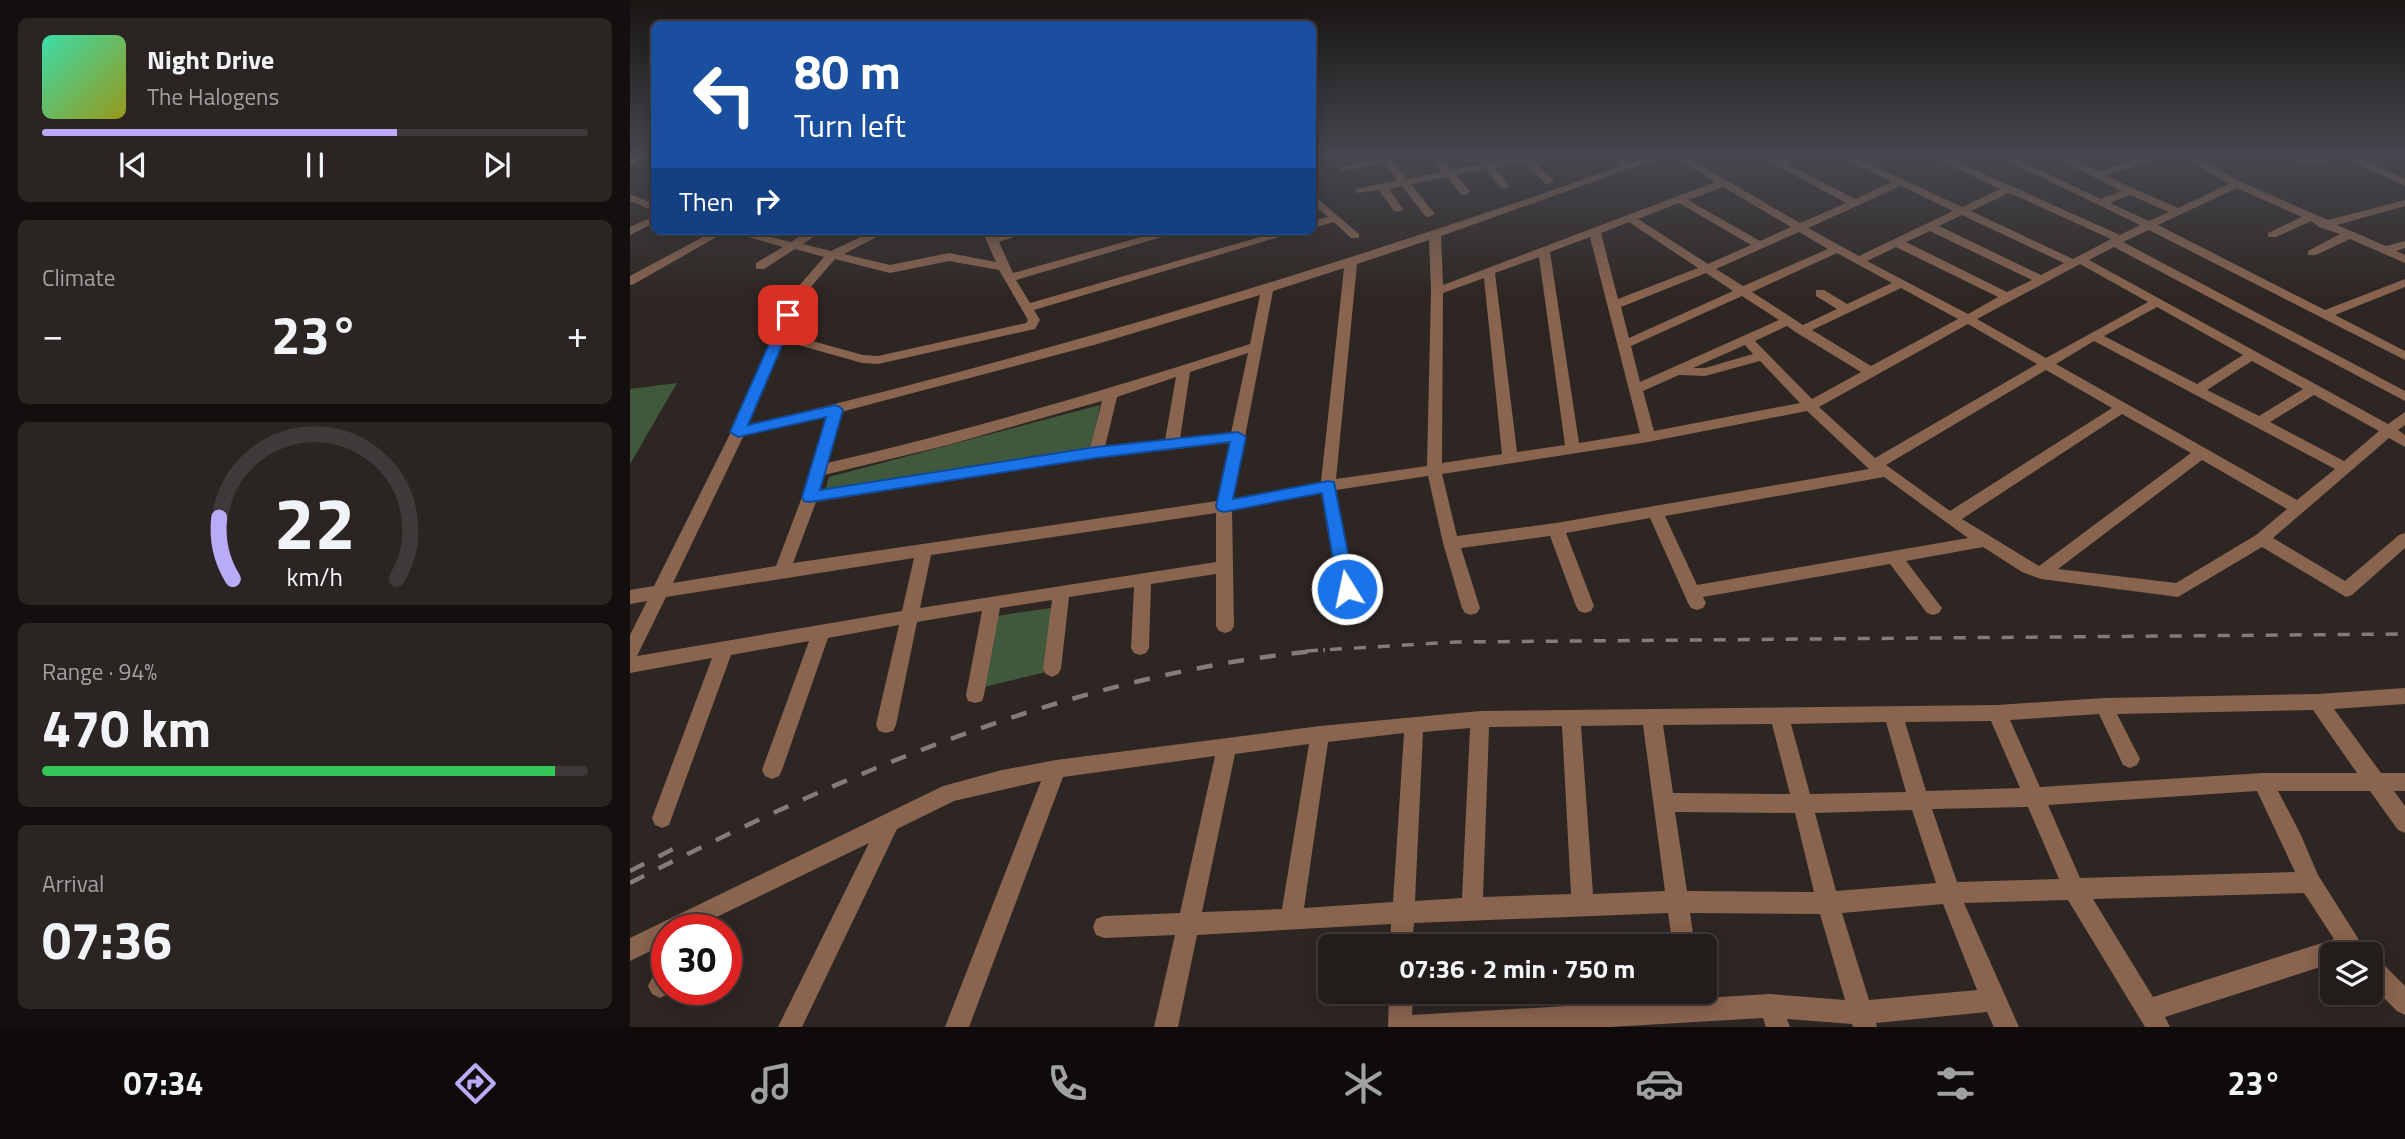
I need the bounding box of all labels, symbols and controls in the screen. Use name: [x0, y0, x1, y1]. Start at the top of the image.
text: 80 m: [794, 33, 901, 108]
text: Night Drive: [147, 40, 274, 79]
icon: left: [679, 49, 770, 140]
text: The Halogens: [147, 79, 279, 114]
text: Turn left: [794, 101, 906, 149]
icon: previous: [114, 146, 152, 184]
icon: pause: [296, 146, 334, 184]
icon: next: [478, 146, 516, 184]
text: Then: [679, 182, 734, 221]
icon: right: [748, 182, 786, 220]
text: Climate: [42, 260, 115, 295]
pin: [758, 285, 818, 345]
text: 23°: [271, 295, 359, 374]
icon: arrive: [769, 296, 807, 334]
text: −: [42, 305, 63, 363]
text: +: [567, 305, 588, 363]
text: 22: [274, 468, 356, 578]
position arrow: [1310, 552, 1384, 626]
text: km/h: [287, 558, 343, 596]
text: Range · 94%: [42, 654, 157, 689]
text: 470 km: [42, 688, 211, 767]
text: Arrival: [42, 866, 104, 901]
text: 07:36: [42, 900, 172, 979]
speed limit sign: 30: [651, 914, 742, 1005]
map controls: [2320, 942, 2383, 1005]
button: layers: [2320, 942, 2383, 1005]
text: 07:36 · 2 min · 750 m: [1400, 949, 1635, 988]
text: 07:34: [124, 1059, 203, 1107]
icon: directions: [451, 1059, 500, 1108]
icon: music: [747, 1059, 796, 1108]
icon: phone: [1043, 1059, 1092, 1108]
icon: climate: [1339, 1059, 1388, 1108]
icon: car: [1635, 1059, 1684, 1108]
icon: filters: [1931, 1059, 1980, 1108]
text: 23°: [2228, 1059, 2281, 1107]

